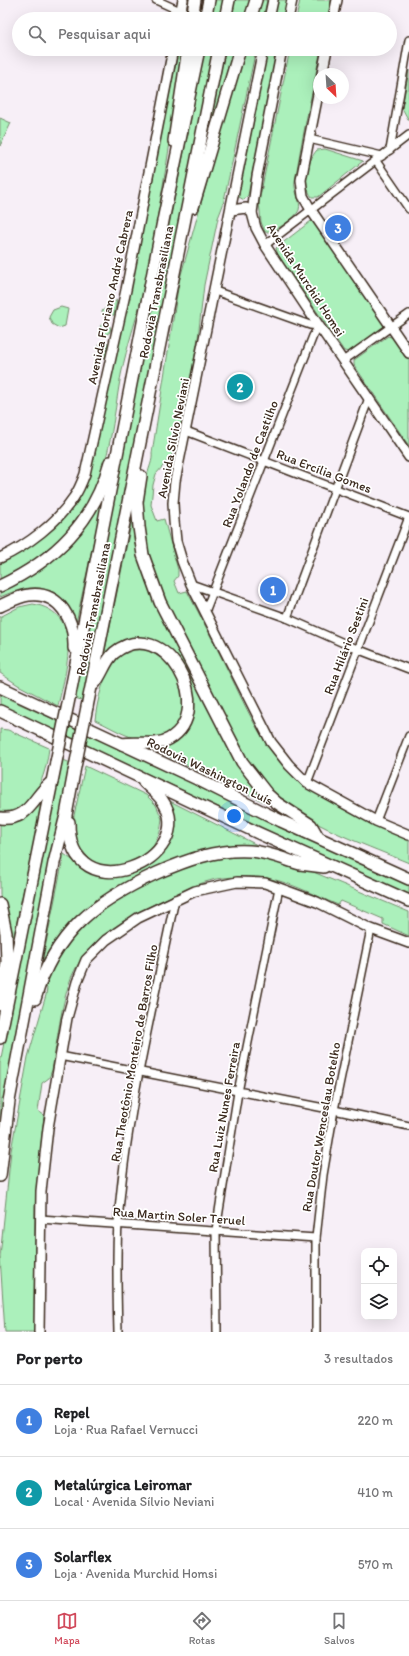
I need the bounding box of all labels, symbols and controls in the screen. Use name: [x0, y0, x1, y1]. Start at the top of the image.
search box: [12, 12, 397, 56]
icon: search: [26, 23, 48, 45]
text: Pesquisar aqui: [58, 25, 151, 43]
north arrow: [313, 68, 349, 104]
street label: Avenida Floriano André Cabrera: [84, 208, 136, 386]
pin: 3: [325, 213, 351, 243]
street label: Avenida Murchid Homsi: [264, 221, 348, 339]
street label: Rodovia Transbrasiliana: [136, 224, 176, 360]
pin: 2: [227, 372, 253, 402]
street label: Avenida Sílvio Neviani: [154, 377, 192, 499]
street label: Rua Yolando de Castilho: [219, 398, 281, 530]
street label: Rua Ercília Gomes: [274, 446, 374, 496]
street label: Rodovia Transbrasiliana: [73, 541, 113, 677]
pin: 1: [260, 575, 286, 605]
street label: Rua Hilário Sestini: [321, 595, 371, 697]
street label: Rodovia Washington Luís: [144, 734, 276, 808]
your location: [224, 806, 244, 826]
street label: Rua Theotônio Monteiro de Barros Filho: [107, 943, 161, 1163]
street label: Rua Luiz Nunes Ferreira: [205, 1040, 243, 1173]
street label: Rua Doutor Wenceslau Botelho: [299, 1041, 343, 1213]
street label: Rua Martin Soler Teruel: [112, 1204, 246, 1228]
map controls: [361, 1248, 397, 1320]
button: locate: [361, 1248, 397, 1284]
button: layers: [361, 1284, 397, 1320]
text: Por perto: [16, 1348, 83, 1368]
text: 3 resultados: [324, 1351, 393, 1366]
text: Repel: [54, 1404, 89, 1422]
text: 1: [26, 1413, 32, 1428]
text: 220 m: [357, 1413, 393, 1428]
text: Loja · Rua Rafael Vernucci: [54, 1422, 198, 1437]
text: Metalúrgica Leiromar: [54, 1476, 192, 1494]
text: 2: [26, 1485, 32, 1500]
text: 410 m: [357, 1485, 393, 1500]
text: Local · Avenida Sílvio Neviani: [54, 1494, 214, 1509]
text: Solarflex: [54, 1548, 112, 1566]
text: 3: [25, 1557, 33, 1572]
text: 570 m: [358, 1557, 393, 1572]
text: Loja · Avenida Murchid Homsi: [54, 1566, 217, 1581]
tab: Mapa: [54, 1610, 80, 1647]
tab: Rotas: [189, 1610, 215, 1647]
tab: Salvos: [324, 1610, 355, 1647]

